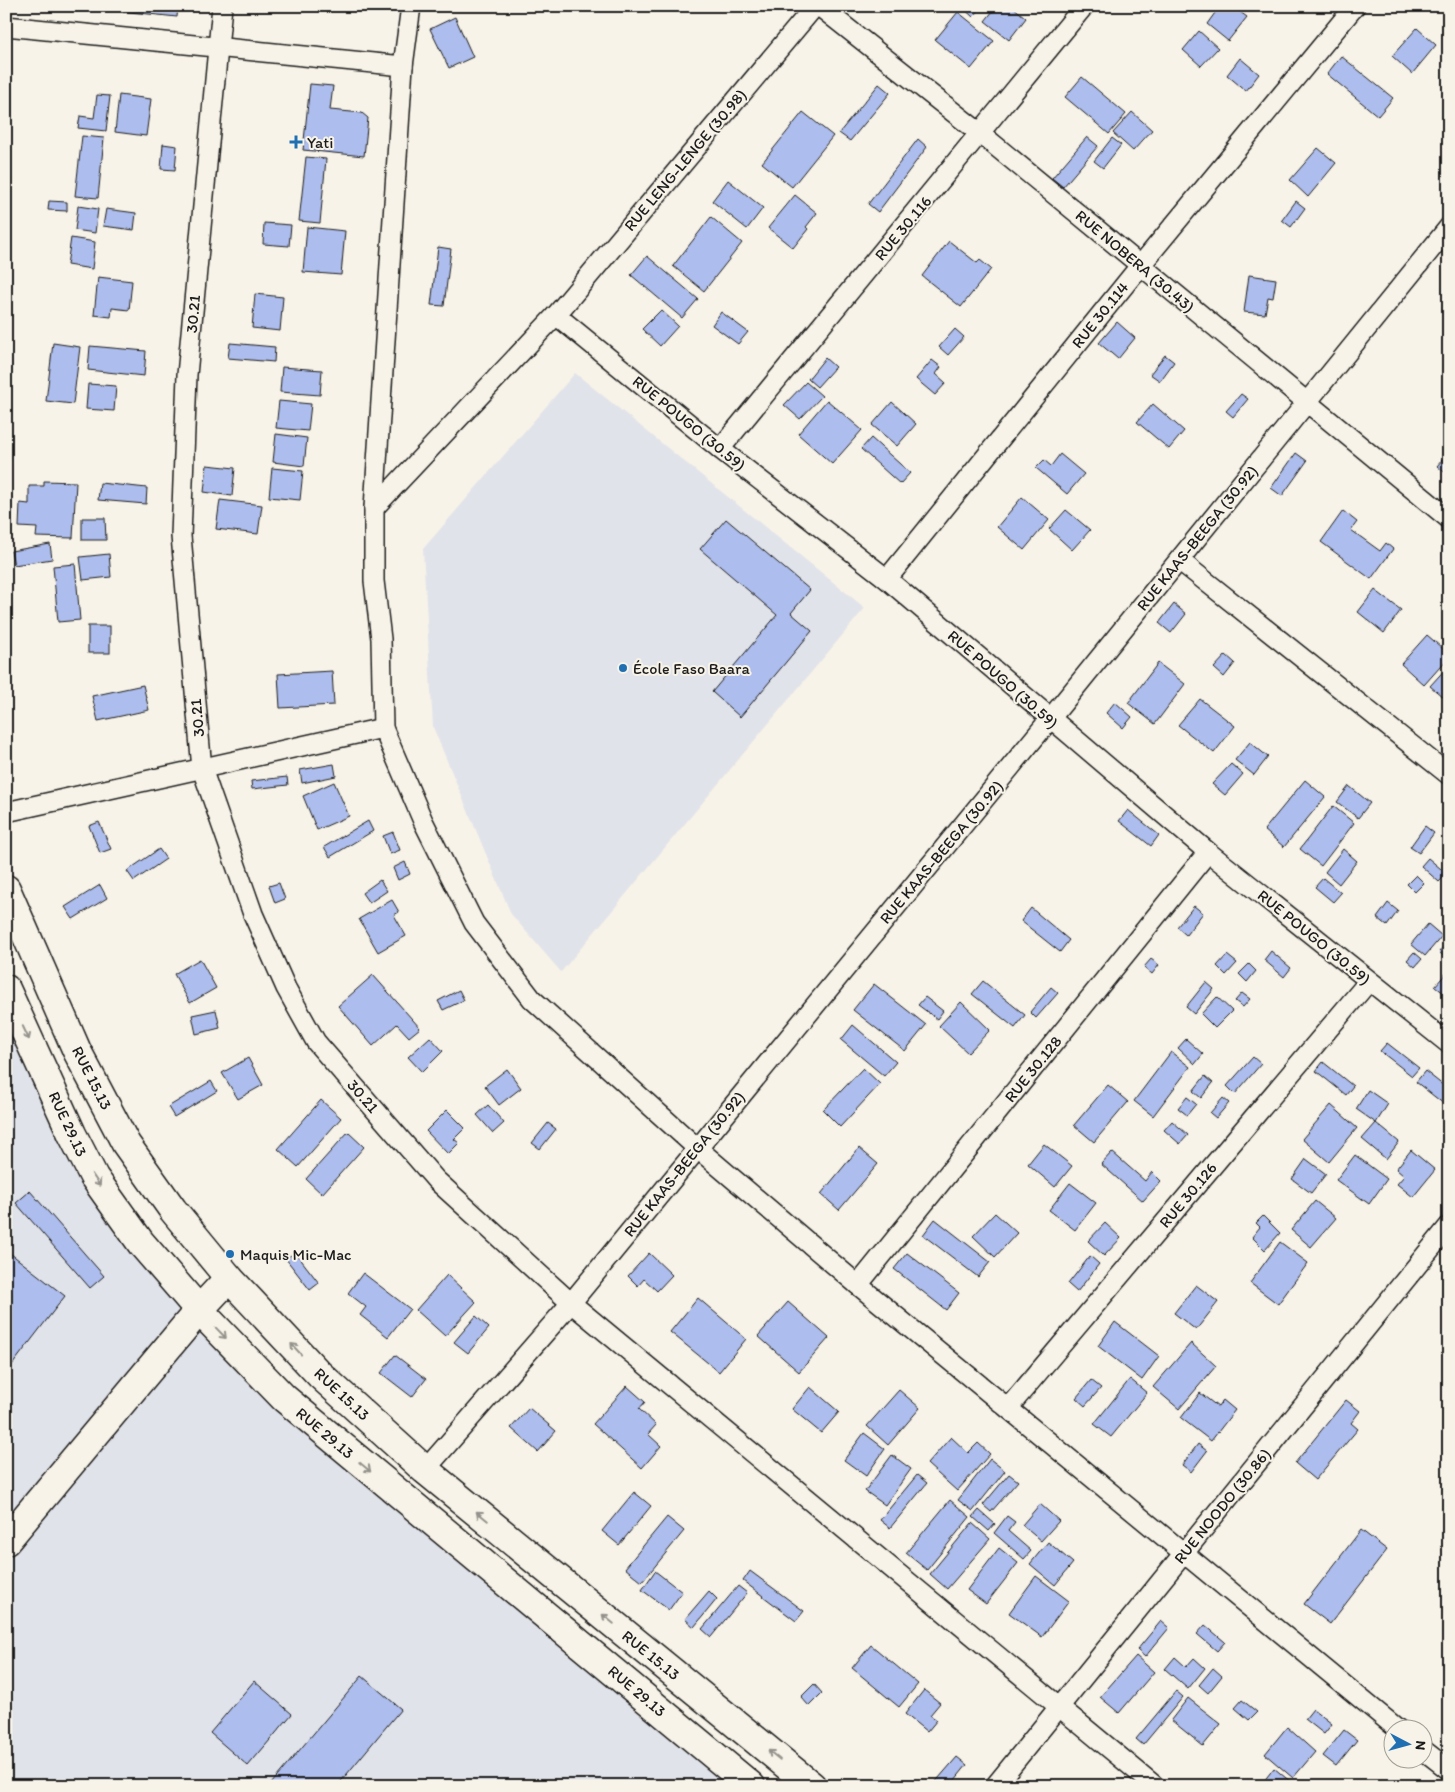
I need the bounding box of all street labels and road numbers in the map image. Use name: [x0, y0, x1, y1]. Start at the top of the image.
street label: RUE LENG-LENGE (30.98): [620, 85, 750, 235]
street label: RUE 30.116: [870, 192, 936, 264]
street label: RUE NOBERA (30.43): [1072, 206, 1198, 316]
street label: RUE 30.114: [1068, 278, 1133, 352]
street label: 30.21: [182, 293, 204, 334]
street label: RUE POUGO (30.59): [629, 372, 749, 474]
street label: RUE KAAS-BEEGA (30.92): [1133, 461, 1261, 615]
street label: RUE POUGO (30.59): [944, 626, 1062, 732]
street label: 30.21: [186, 697, 208, 738]
street label: RUE KAAS-BEEGA (30.92): [875, 776, 1007, 928]
street label: RUE POUGO (30.59): [1254, 886, 1374, 988]
street label: RUE 30.128: [1000, 1032, 1066, 1106]
street label: RUE 15.13: [68, 1043, 116, 1113]
street label: 30.21: [343, 1075, 383, 1117]
street label: RUE KAAS-BEEGA (30.92): [620, 1087, 748, 1241]
street label: RUE 29.13: [45, 1088, 91, 1160]
street label: RUE 30.126: [1155, 1158, 1221, 1232]
street label: RUE 15.13: [310, 1364, 374, 1425]
street label: RUE 29.13: [292, 1403, 358, 1463]
street label: RUE NOODO (30.86): [1170, 1445, 1274, 1567]
street label: RUE 15.13: [618, 1626, 684, 1684]
street label: RUE 29.13: [604, 1661, 670, 1721]

